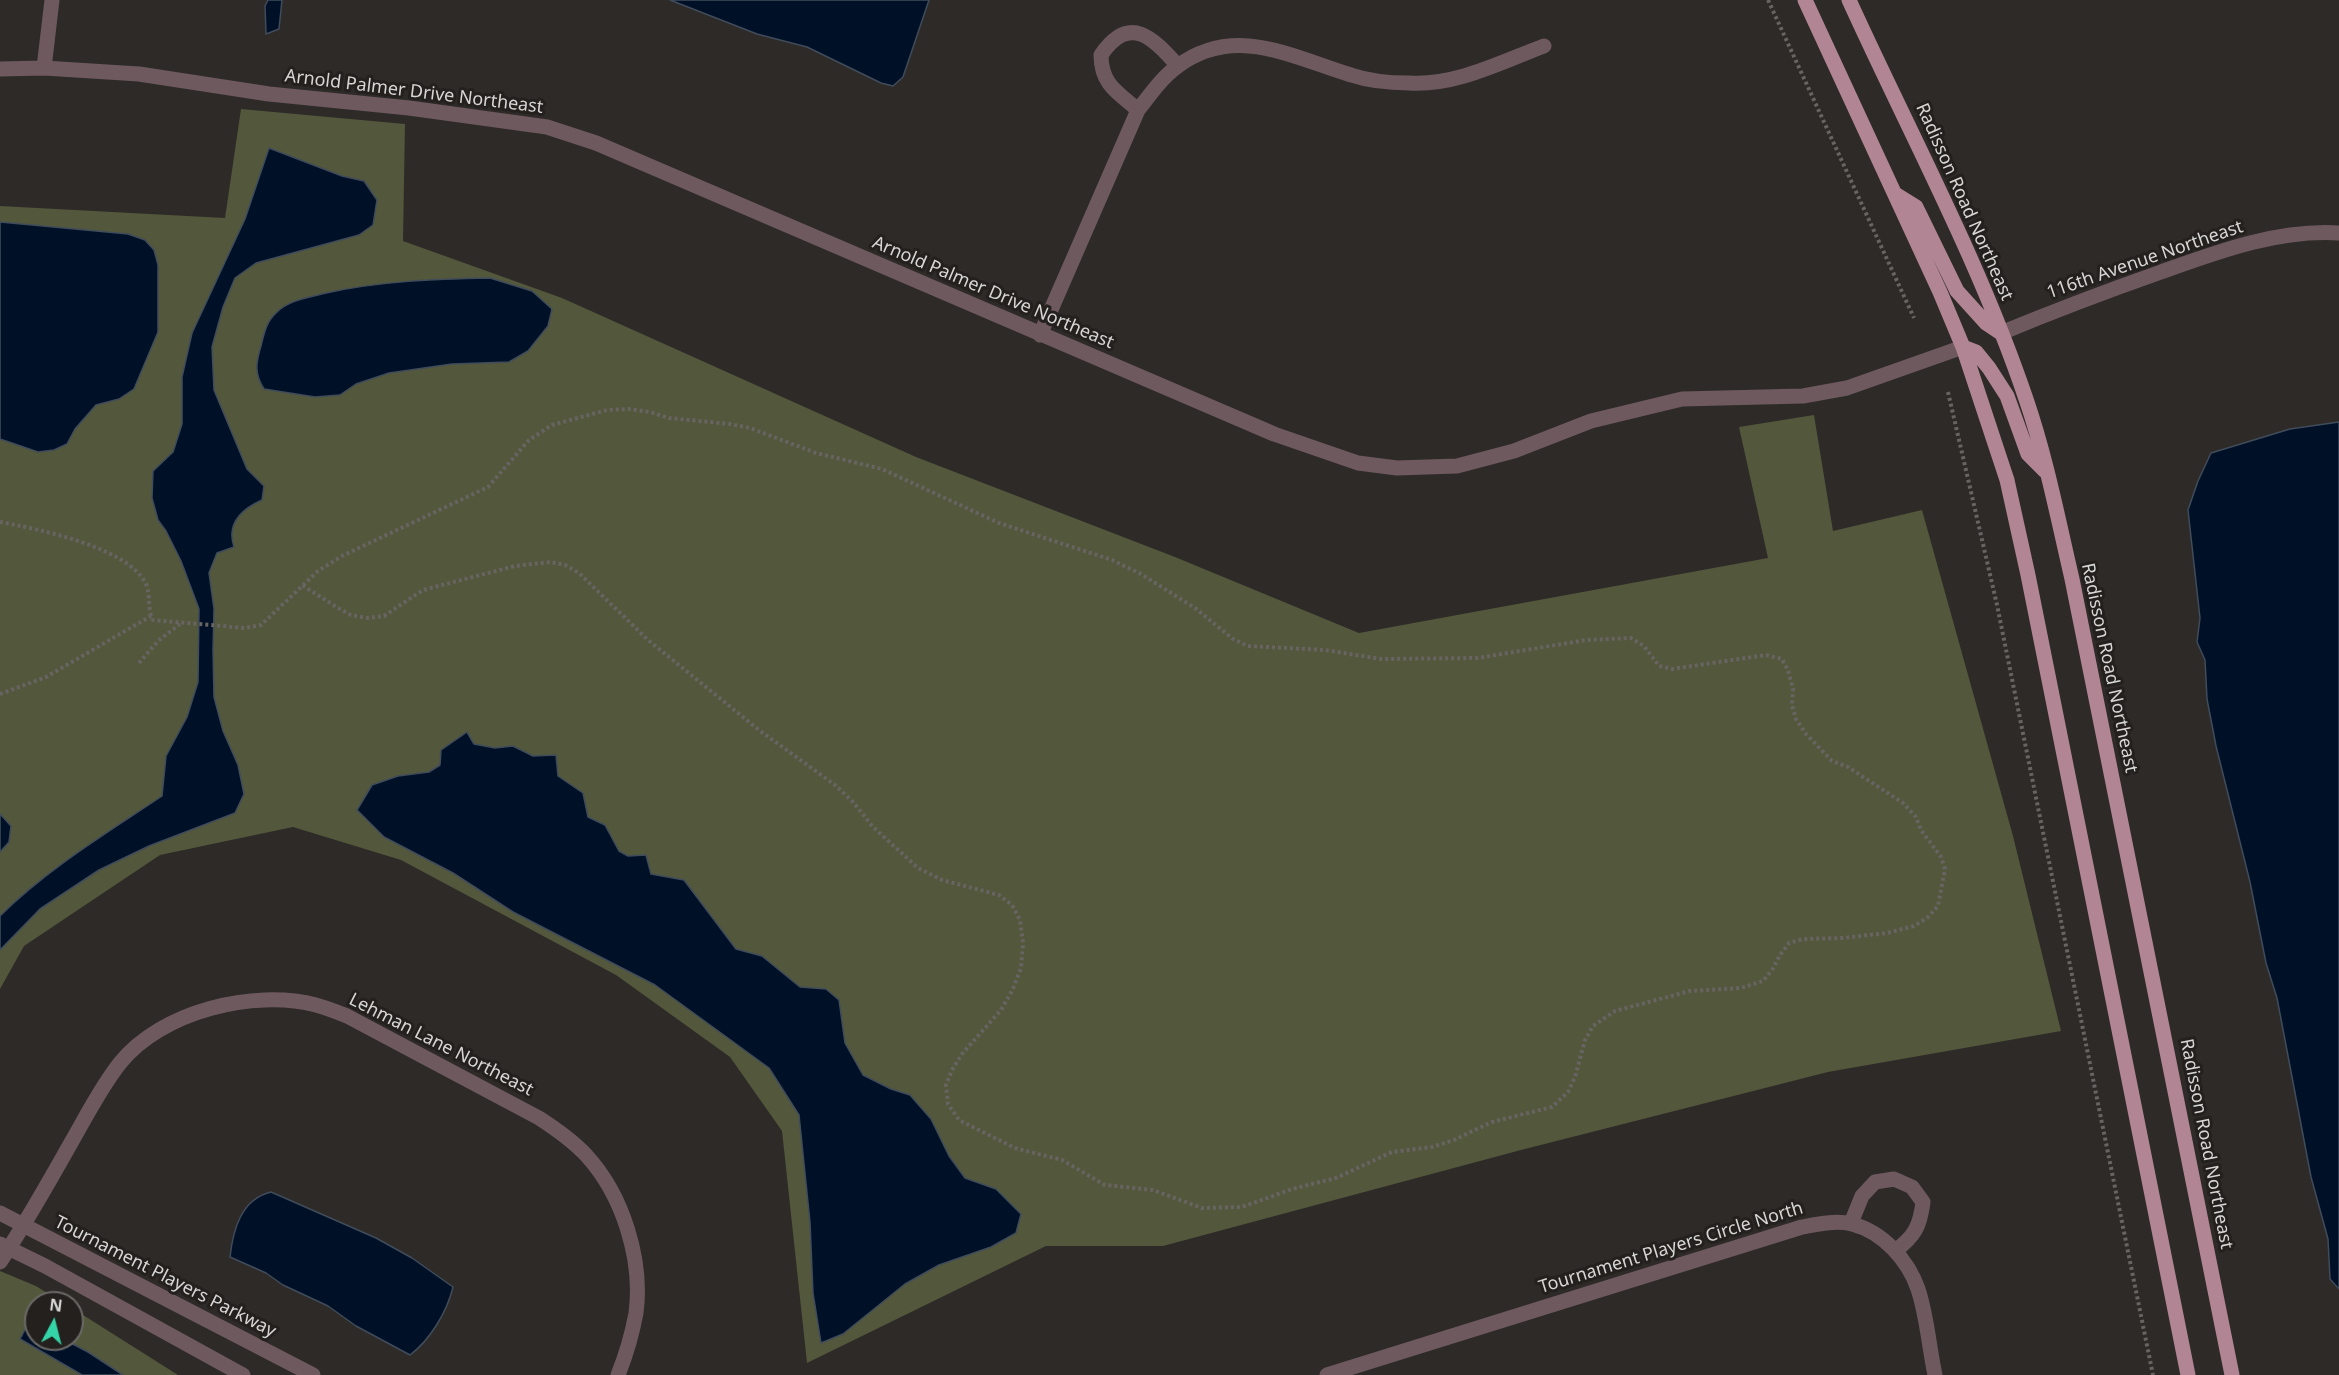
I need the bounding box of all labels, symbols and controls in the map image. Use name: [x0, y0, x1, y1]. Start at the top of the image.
street label: Arnold Palmer Drive Northeast: [284, 65, 544, 119]
street label: Radisson Road Northeast: [1911, 100, 2017, 304]
street label: 116th Avenue Northeast: [2044, 216, 2246, 304]
street label: Arnold Palmer Drive Northeast: [869, 232, 1117, 354]
street label: Radisson Road Northeast: [2076, 561, 2142, 775]
street label: Lehman Lane Northeast: [345, 989, 537, 1101]
street label: Radisson Road Northeast: [2175, 1037, 2237, 1251]
street label: Tournament Players Circle North: [1536, 1197, 1806, 1299]
street label: Tournament Players Parkway: [51, 1212, 279, 1342]
north arrow: [24, 1291, 84, 1351]
text: N: [48, 1293, 64, 1317]

